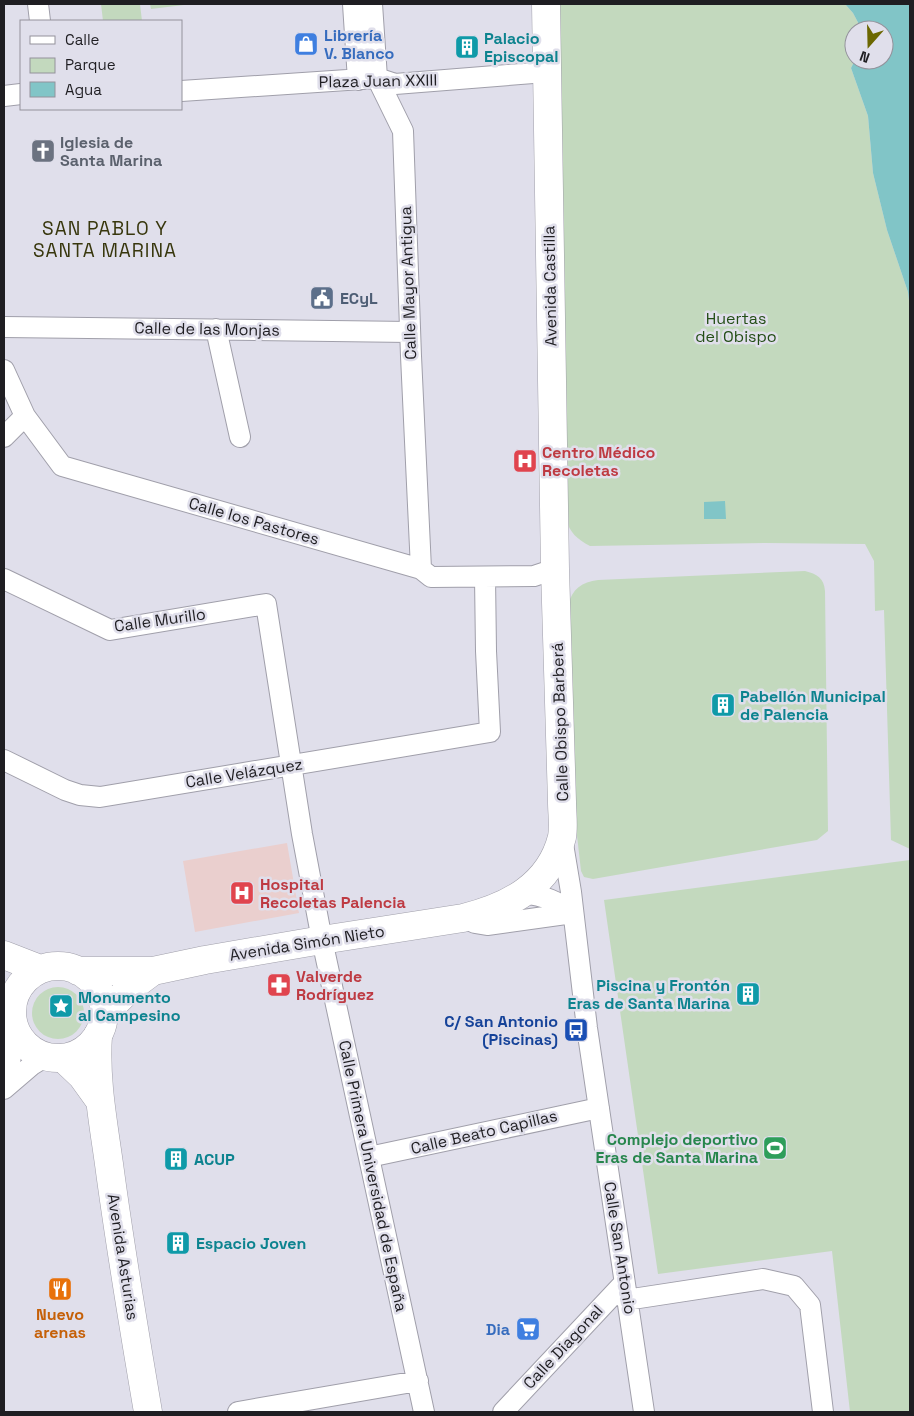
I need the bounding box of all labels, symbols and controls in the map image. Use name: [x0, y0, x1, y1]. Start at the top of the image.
legend: [20, 20, 182, 110]
north arrow: [844, 20, 894, 70]
place label: Librería V. Blanco: [324, 25, 395, 64]
place label: Palacio Episcopal: [484, 28, 559, 67]
text: Calle: [65, 30, 100, 49]
shop icon: Librería V. Blanco: [293, 31, 319, 57]
building icon: Palacio Episcopal: [454, 34, 480, 60]
text: N: [857, 47, 872, 67]
text: Parque: [65, 55, 116, 74]
street label: Plaza Juan XXIII: [319, 69, 437, 93]
text: Agua: [65, 80, 102, 99]
place label: Iglesia de Santa Marina: [60, 132, 162, 171]
church icon: Iglesia de Santa Marina: [30, 138, 56, 164]
street label: Calle Mayor Antigua: [395, 206, 421, 360]
district label: SAN PABLO Y SANTA MARINA: [33, 216, 177, 263]
street label: Avenida Castilla: [538, 225, 562, 347]
public building icon: ECyL: [309, 285, 335, 311]
place label: ECyL: [340, 288, 378, 309]
park label: Huertas del Obispo: [695, 308, 777, 347]
street label: Calle de las Monjas: [134, 317, 280, 341]
place label: Centro Médico Recoletas: [542, 442, 656, 481]
hospital icon: Centro Médico Recoletas: [512, 448, 538, 474]
street label: Calle los Pastores: [186, 492, 322, 550]
street label: Calle Murillo: [113, 603, 207, 637]
street label: Calle Obispo Barberá: [547, 642, 573, 802]
place label: Pabellón Municipal de Palencia: [740, 686, 886, 725]
building icon: Pabellón Municipal de Palencia: [710, 692, 736, 718]
street label: Calle Velázquez: [184, 753, 304, 793]
place label: Hospital Recoletas Palencia: [260, 874, 406, 913]
hospital icon: Hospital Recoletas Palencia: [229, 880, 255, 906]
street label: Avenida Simón Nieto: [228, 920, 386, 966]
place label: Valverde Rodríguez: [296, 966, 374, 1005]
pharmacy icon: Valverde Rodríguez: [266, 972, 292, 998]
place label: Piscina y Frontón Eras de Santa Marina: [568, 975, 730, 1014]
building icon: Piscina y Frontón Eras de Santa Marina: [735, 981, 761, 1007]
place label: Monumento al Campesino: [78, 987, 181, 1026]
place icon: Monumento al Campesino: [48, 993, 74, 1019]
place label: C/ San Antonio (Piscinas): [444, 1011, 558, 1050]
bus stop icon: C/ San Antonio (Piscinas): [563, 1017, 589, 1043]
street label: Calle Primera Universidad de España: [334, 1038, 412, 1314]
street label: Calle Beato Capillas: [409, 1105, 559, 1159]
place label: Complejo deportivo Eras de Santa Marina: [596, 1129, 758, 1168]
sports icon: Complejo deportivo Eras de Santa Marina: [762, 1135, 788, 1161]
building icon: ACUP: [163, 1146, 189, 1172]
place label: ACUP: [194, 1149, 235, 1170]
street label: Calle San Antonio: [599, 1180, 641, 1316]
street label: Avenida Asturias: [103, 1192, 143, 1322]
building icon: Espacio Joven: [165, 1230, 191, 1256]
place label: Espacio Joven: [196, 1233, 306, 1254]
restaurant icon: Nuevo arenas: [47, 1276, 73, 1302]
street label: Calle Diagonal: [519, 1301, 607, 1393]
place label: Nuevo arenas: [34, 1304, 86, 1343]
supermarket icon: Dia: [515, 1316, 541, 1342]
place label: Dia: [486, 1319, 510, 1340]

